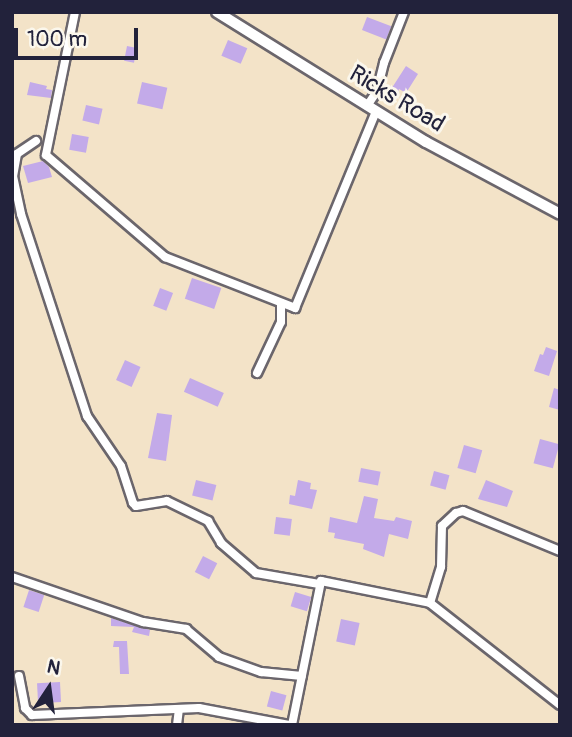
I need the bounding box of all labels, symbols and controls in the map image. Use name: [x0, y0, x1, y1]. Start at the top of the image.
scale bar: [18, 14, 142, 58]
text: 100 m: [27, 26, 87, 53]
street label: Ricks Road: [344, 59, 450, 139]
north arrow: [14, 653, 84, 723]
text: N: [45, 654, 63, 681]

